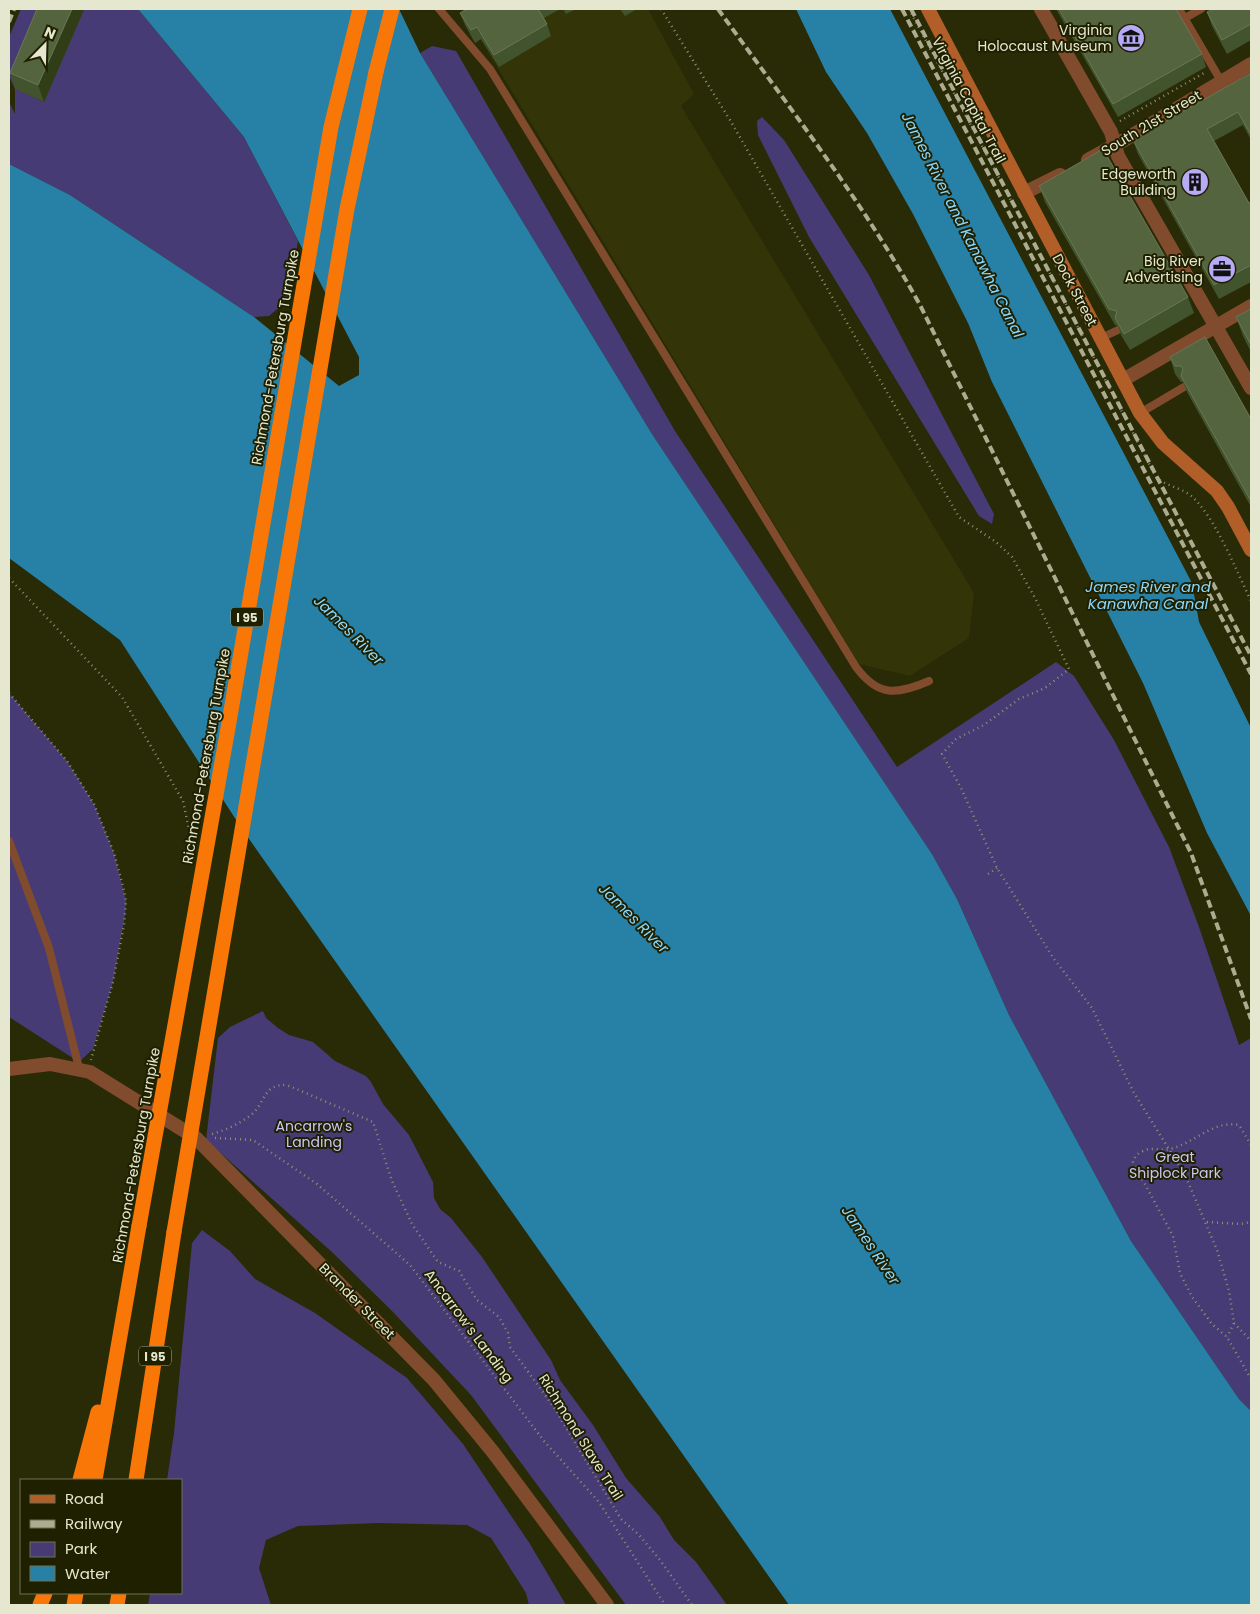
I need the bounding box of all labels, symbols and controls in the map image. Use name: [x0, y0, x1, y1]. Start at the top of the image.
north arrow: [20, 20, 70, 70]
place label: Virginia Holocaust Museum: [978, 20, 1112, 56]
text: N: [41, 22, 59, 44]
museum icon: Virginia Holocaust Museum: [1116, 23, 1146, 53]
street label: Virginia Capital Trail: [927, 33, 1011, 167]
street label: South 21st Street: [1097, 85, 1205, 161]
water label: James River and Kanawha Canal: [897, 109, 1029, 342]
place label: Edgeworth Building: [1101, 164, 1176, 200]
building icon: Edgeworth Building: [1180, 167, 1210, 197]
street label: Richmond-Petersburg Turnpike: [246, 247, 304, 466]
street label: Dock Street: [1048, 250, 1102, 330]
place label: Big River Advertising: [1125, 251, 1203, 287]
office icon: Big River Advertising: [1207, 254, 1237, 284]
water label: James River and Kanawha Canal: [1085, 576, 1212, 614]
water label: James River: [309, 590, 389, 670]
road number: I 95: [231, 608, 263, 626]
street label: Richmond-Petersburg Turnpike: [177, 646, 235, 865]
water label: James River: [594, 878, 674, 958]
street label: Richmond-Petersburg Turnpike: [107, 1045, 165, 1264]
park label: Ancarrow's Landing: [276, 1116, 352, 1152]
park label: Great Shiplock Park: [1129, 1147, 1222, 1183]
water label: James River: [837, 1201, 905, 1289]
street label: Brander Street: [314, 1258, 400, 1344]
street label: Ancarrow’s Landing: [420, 1265, 518, 1387]
road number: I 95: [139, 1346, 171, 1365]
street label: Richmond Slave Trail: [534, 1370, 628, 1504]
legend: [20, 1479, 182, 1594]
text: Road: [65, 1488, 104, 1509]
text: Railway: [65, 1513, 123, 1534]
text: Park: [65, 1538, 97, 1559]
text: Water: [65, 1563, 111, 1584]

